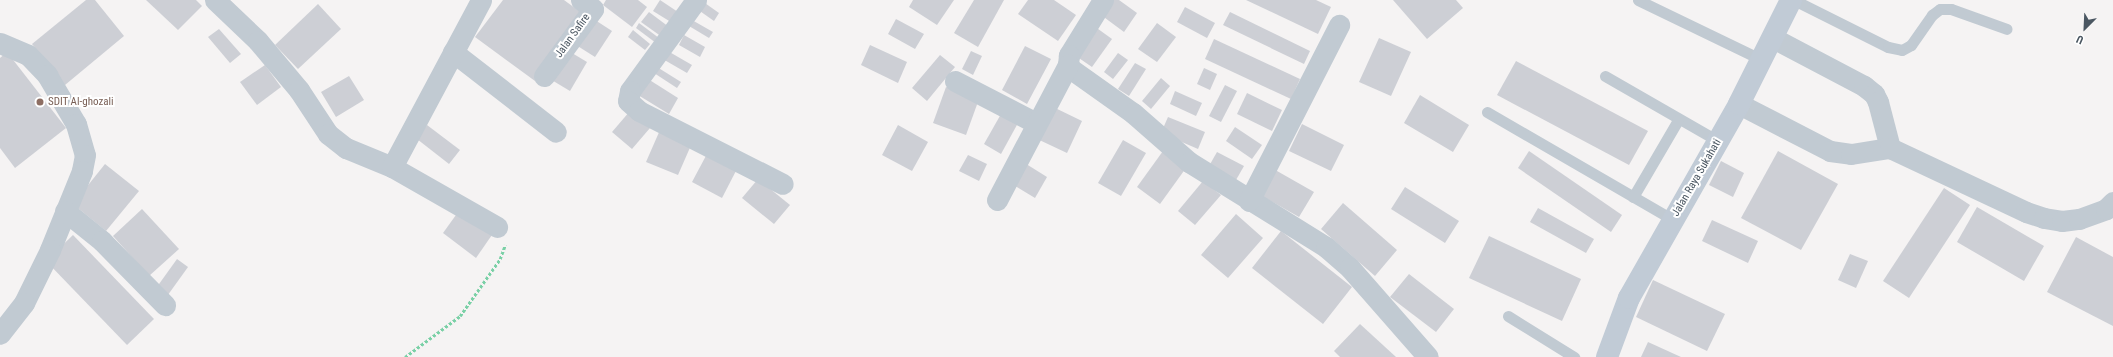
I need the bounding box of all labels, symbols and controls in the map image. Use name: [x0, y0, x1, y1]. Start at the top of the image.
north arrow: [2065, 8, 2105, 48]
street label: Jalan Safire: [553, 11, 593, 61]
text: U: [2074, 32, 2085, 47]
place label: SDIT Al-ghozali: [48, 95, 114, 109]
marker: SDIT Al-ghozali: [35, 97, 45, 107]
street label: Jalan Raya Sukahati: [1669, 137, 1725, 219]

